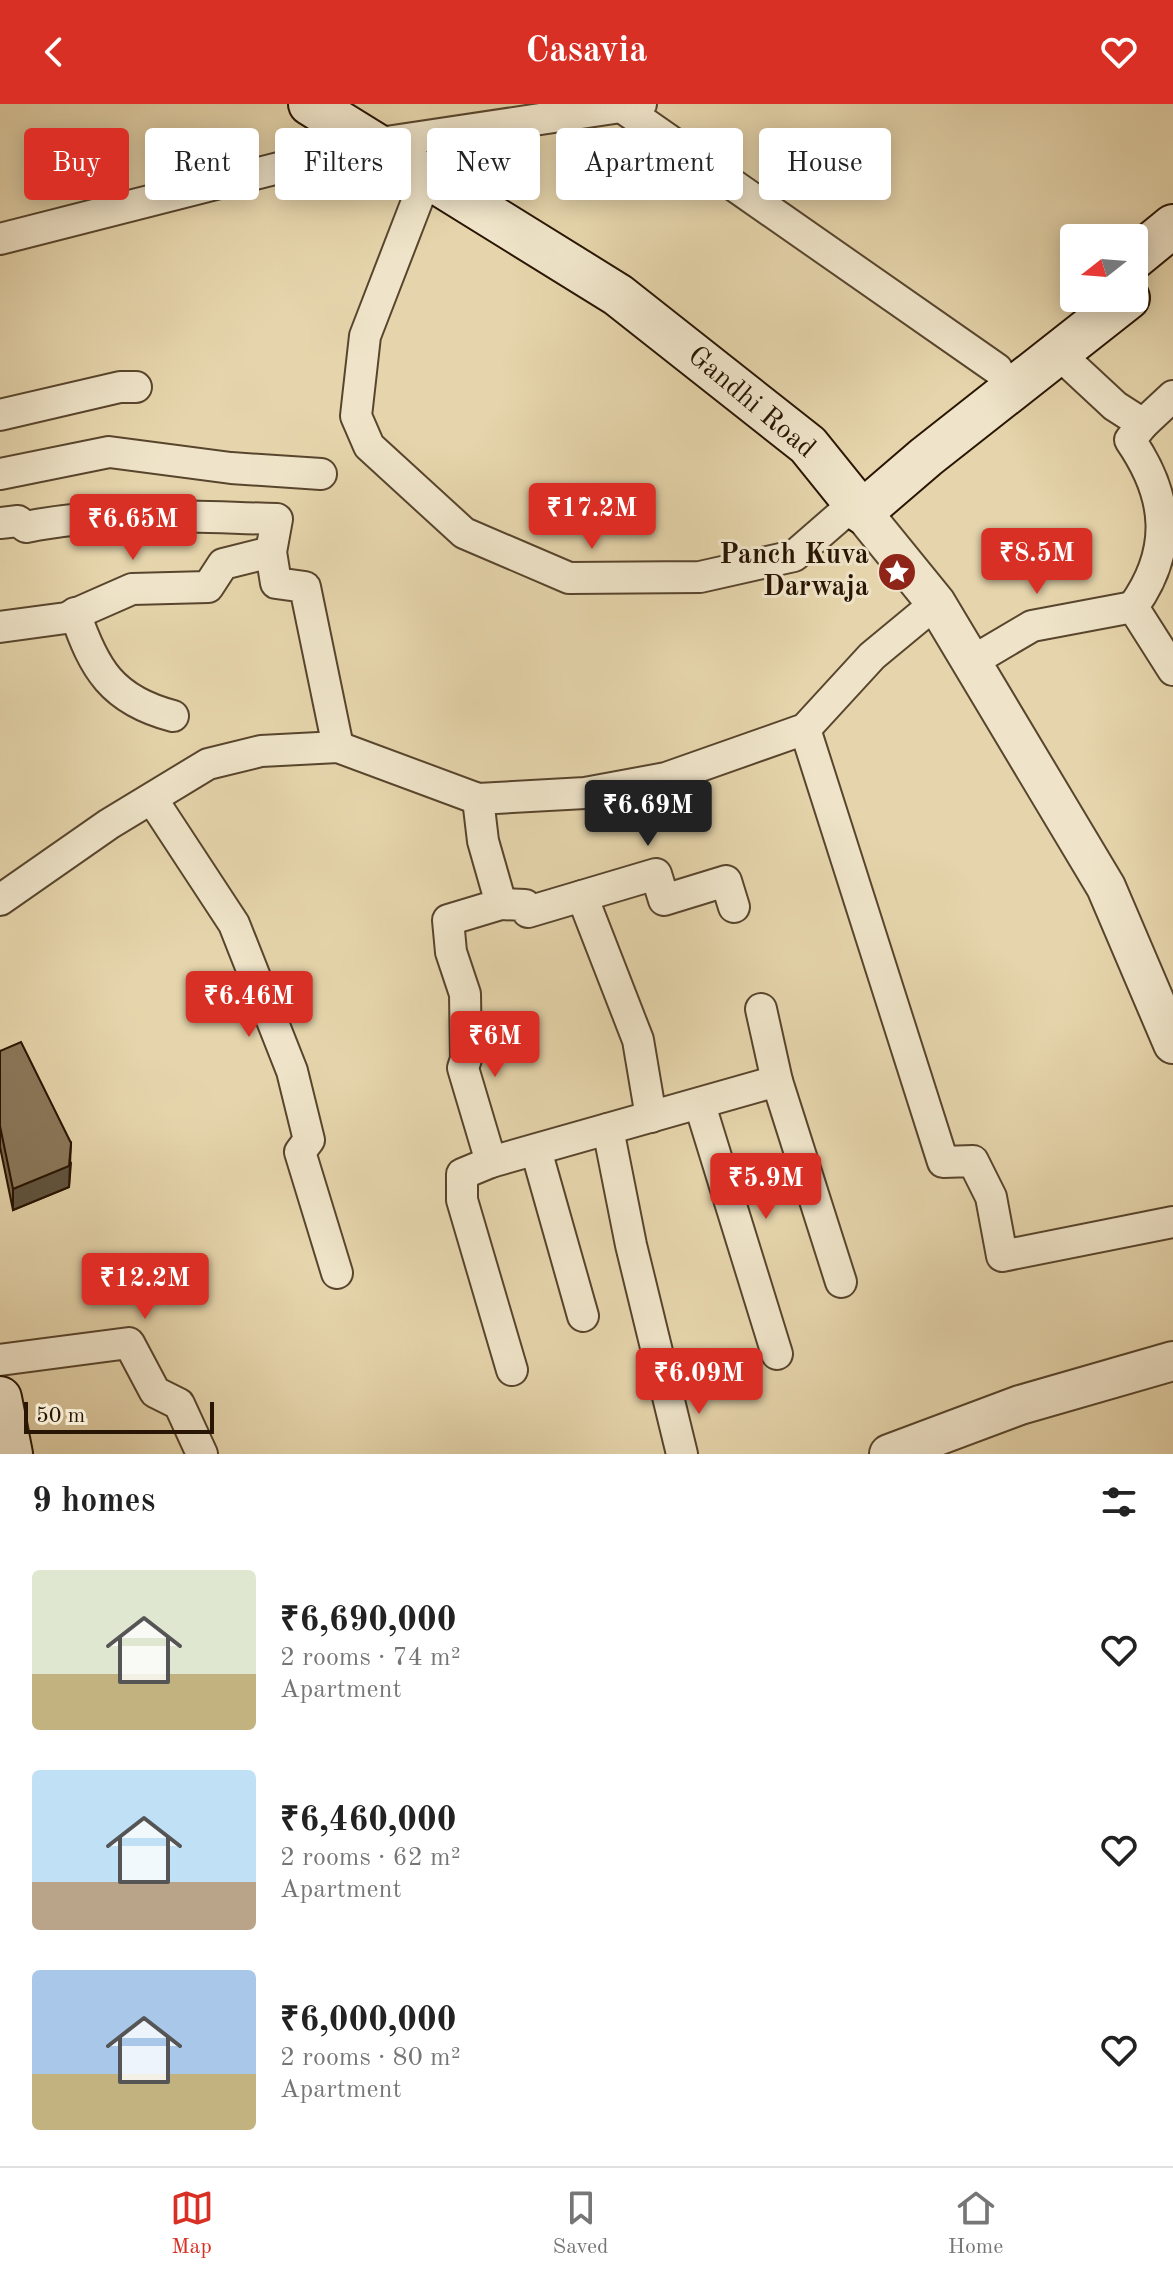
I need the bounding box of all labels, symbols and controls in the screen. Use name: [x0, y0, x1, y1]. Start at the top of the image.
icon: back: [32, 30, 76, 74]
icon: heart: [1097, 30, 1141, 74]
text: Casavia: [525, 34, 648, 70]
chip: Buy: [24, 128, 129, 200]
chip: Rent: [145, 128, 259, 200]
chip: Filters: [275, 128, 411, 200]
chip: New: [427, 128, 540, 200]
chip: Apartment: [556, 128, 743, 200]
chip: House: [759, 128, 891, 200]
north arrow: [1060, 224, 1148, 312]
map controls: [1060, 224, 1148, 312]
street label: Gandhi Road: [682, 342, 820, 464]
pin: ₹17.2M: [527, 483, 657, 551]
pin: ₹6.65M: [68, 494, 198, 562]
text: ₹17.2M: [547, 496, 637, 522]
text: ₹6.65M: [88, 507, 178, 533]
pin: ₹8.5M: [981, 528, 1093, 596]
text: ₹8.5M: [999, 541, 1075, 567]
place label: Panch Kuva Darwaja: [719, 542, 869, 602]
place icon: Panch Kuva Darwaja: [876, 551, 918, 593]
pin: ₹6.69M: [583, 780, 713, 848]
text: ₹6.69M: [603, 793, 693, 819]
pin: ₹6.46M: [184, 971, 314, 1039]
text: ₹6.46M: [204, 984, 294, 1010]
pin: ₹6M: [456, 1011, 534, 1079]
text: ₹6M: [468, 1024, 522, 1050]
pin: ₹5.9M: [710, 1153, 822, 1221]
text: ₹5.9M: [728, 1166, 804, 1192]
pin: ₹12.2M: [80, 1253, 210, 1321]
text: ₹12.2M: [100, 1266, 190, 1292]
pin: ₹6.09M: [634, 1348, 764, 1416]
text: ₹6.09M: [654, 1361, 744, 1387]
scale bar: [24, 1398, 214, 1434]
text: 50 m: [36, 1405, 85, 1427]
icon: filters: [1097, 1480, 1141, 1524]
text: 9 homes: [32, 1485, 155, 1519]
icon: home: [96, 1602, 192, 1698]
text: ₹6,690,000: [280, 1604, 457, 1638]
icon: heart: [1097, 1628, 1141, 1672]
text: 2 rooms · 74 m²: [280, 1645, 461, 1671]
text: Apartment: [280, 1677, 402, 1703]
icon: home: [96, 1802, 192, 1898]
text: ₹6,460,000: [280, 1804, 457, 1838]
icon: heart: [1097, 1828, 1141, 1872]
text: 2 rooms · 62 m²: [280, 1845, 461, 1871]
text: Apartment: [280, 1877, 402, 1903]
icon: home: [96, 2002, 192, 2098]
text: ₹6,000,000: [280, 2004, 457, 2038]
icon: heart: [1097, 2028, 1141, 2072]
text: 2 rooms · 80 m²: [280, 2045, 461, 2071]
text: Apartment: [280, 2077, 402, 2103]
tab: Map: [170, 2186, 214, 2261]
tab: Saved: [553, 2186, 609, 2261]
tab: Home: [948, 2186, 1003, 2261]

